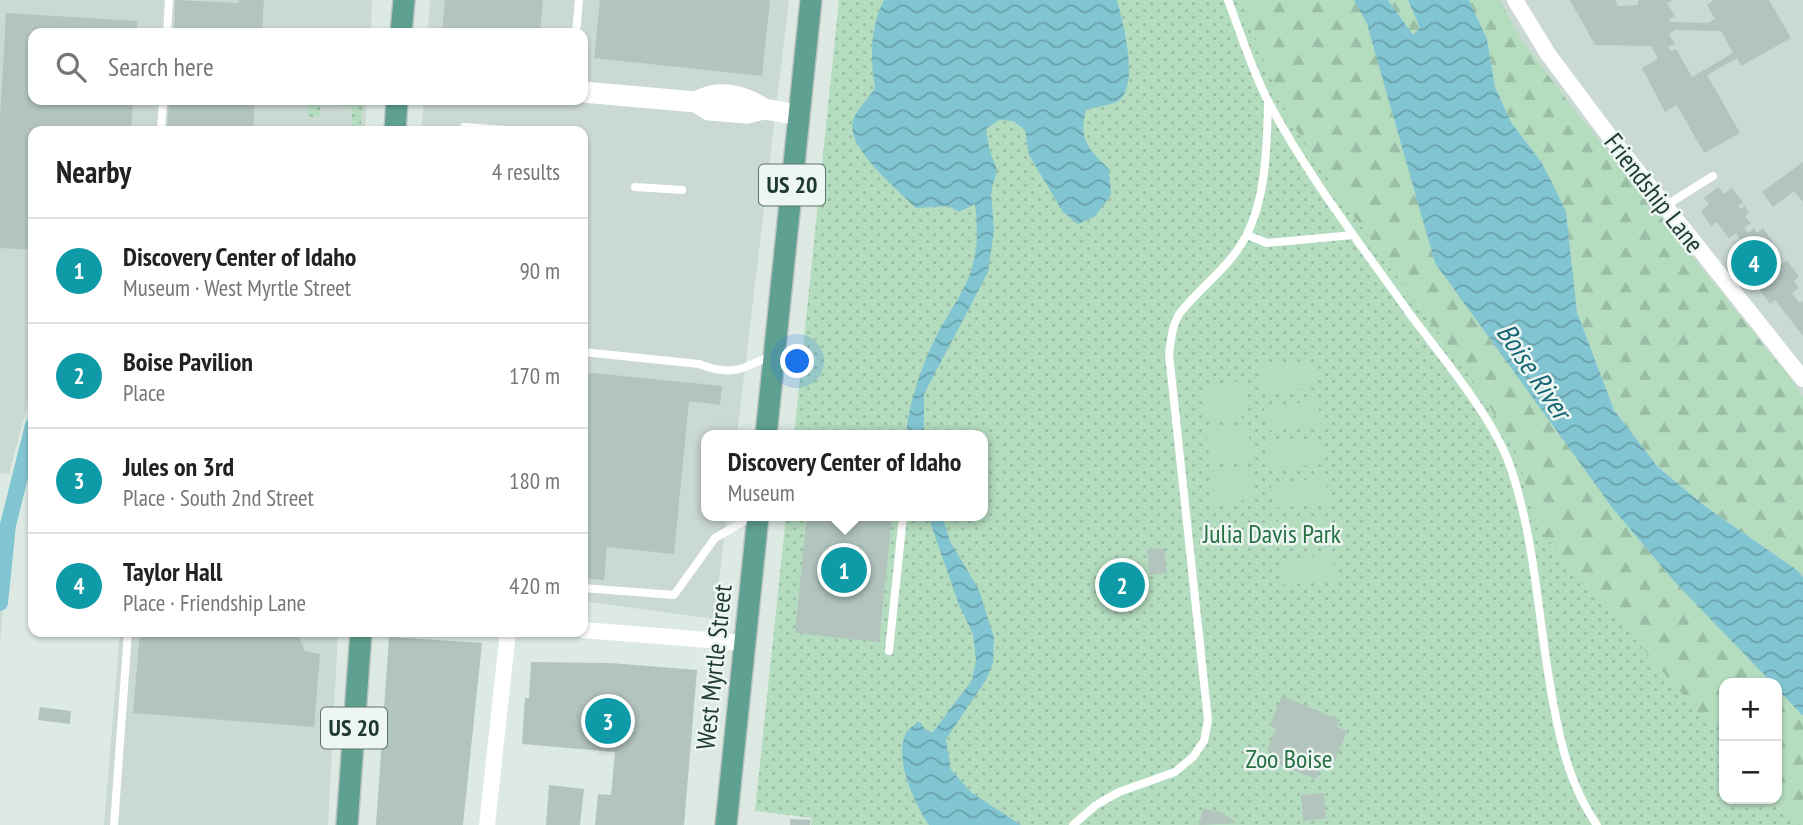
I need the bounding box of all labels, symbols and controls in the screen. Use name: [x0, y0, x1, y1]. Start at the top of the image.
search box: [28, 28, 588, 105]
icon: search: [52, 48, 90, 86]
text: Search here: [108, 50, 214, 83]
street label: Friendship Lane: [1597, 126, 1711, 259]
text: Nearby: [56, 152, 131, 191]
text: 4 results: [492, 157, 560, 186]
road number: US 20: [759, 164, 825, 205]
pin: 4: [1731, 237, 1777, 289]
text: Discovery Center of Idaho: [123, 240, 356, 273]
text: 1: [74, 256, 85, 285]
text: 90 m: [519, 256, 560, 285]
text: Museum · West Myrtle Street: [123, 273, 351, 302]
water label: Boise River: [1489, 316, 1582, 429]
your location: [780, 344, 814, 378]
text: Boise Pavilion: [123, 345, 253, 378]
text: 2: [74, 361, 85, 390]
text: 170 m: [509, 361, 560, 390]
text: Place: [123, 378, 165, 407]
popup: [701, 430, 988, 521]
text: Discovery Center of Idaho: [728, 445, 961, 478]
text: Jules on 3rd: [123, 450, 234, 483]
text: 3: [74, 466, 85, 495]
text: 180 m: [509, 466, 560, 495]
text: Museum: [728, 478, 795, 507]
text: Place · South 2nd Street: [123, 483, 314, 512]
park label: Julia Davis Park: [1202, 517, 1341, 550]
pin: 1: [821, 544, 867, 596]
text: Taylor Hall: [123, 555, 222, 588]
pin: 2: [1099, 559, 1145, 611]
text: 4: [74, 571, 85, 600]
text: 420 m: [509, 571, 560, 600]
street label: West Myrtle Street: [688, 583, 739, 751]
text: Place · Friendship Lane: [123, 588, 306, 617]
map controls: [1719, 678, 1782, 804]
button: +: [1719, 678, 1782, 741]
pin: 3: [585, 695, 631, 747]
road number: US 20: [321, 708, 387, 748]
button: −: [1719, 741, 1782, 804]
park label: Zoo Boise: [1245, 742, 1333, 775]

